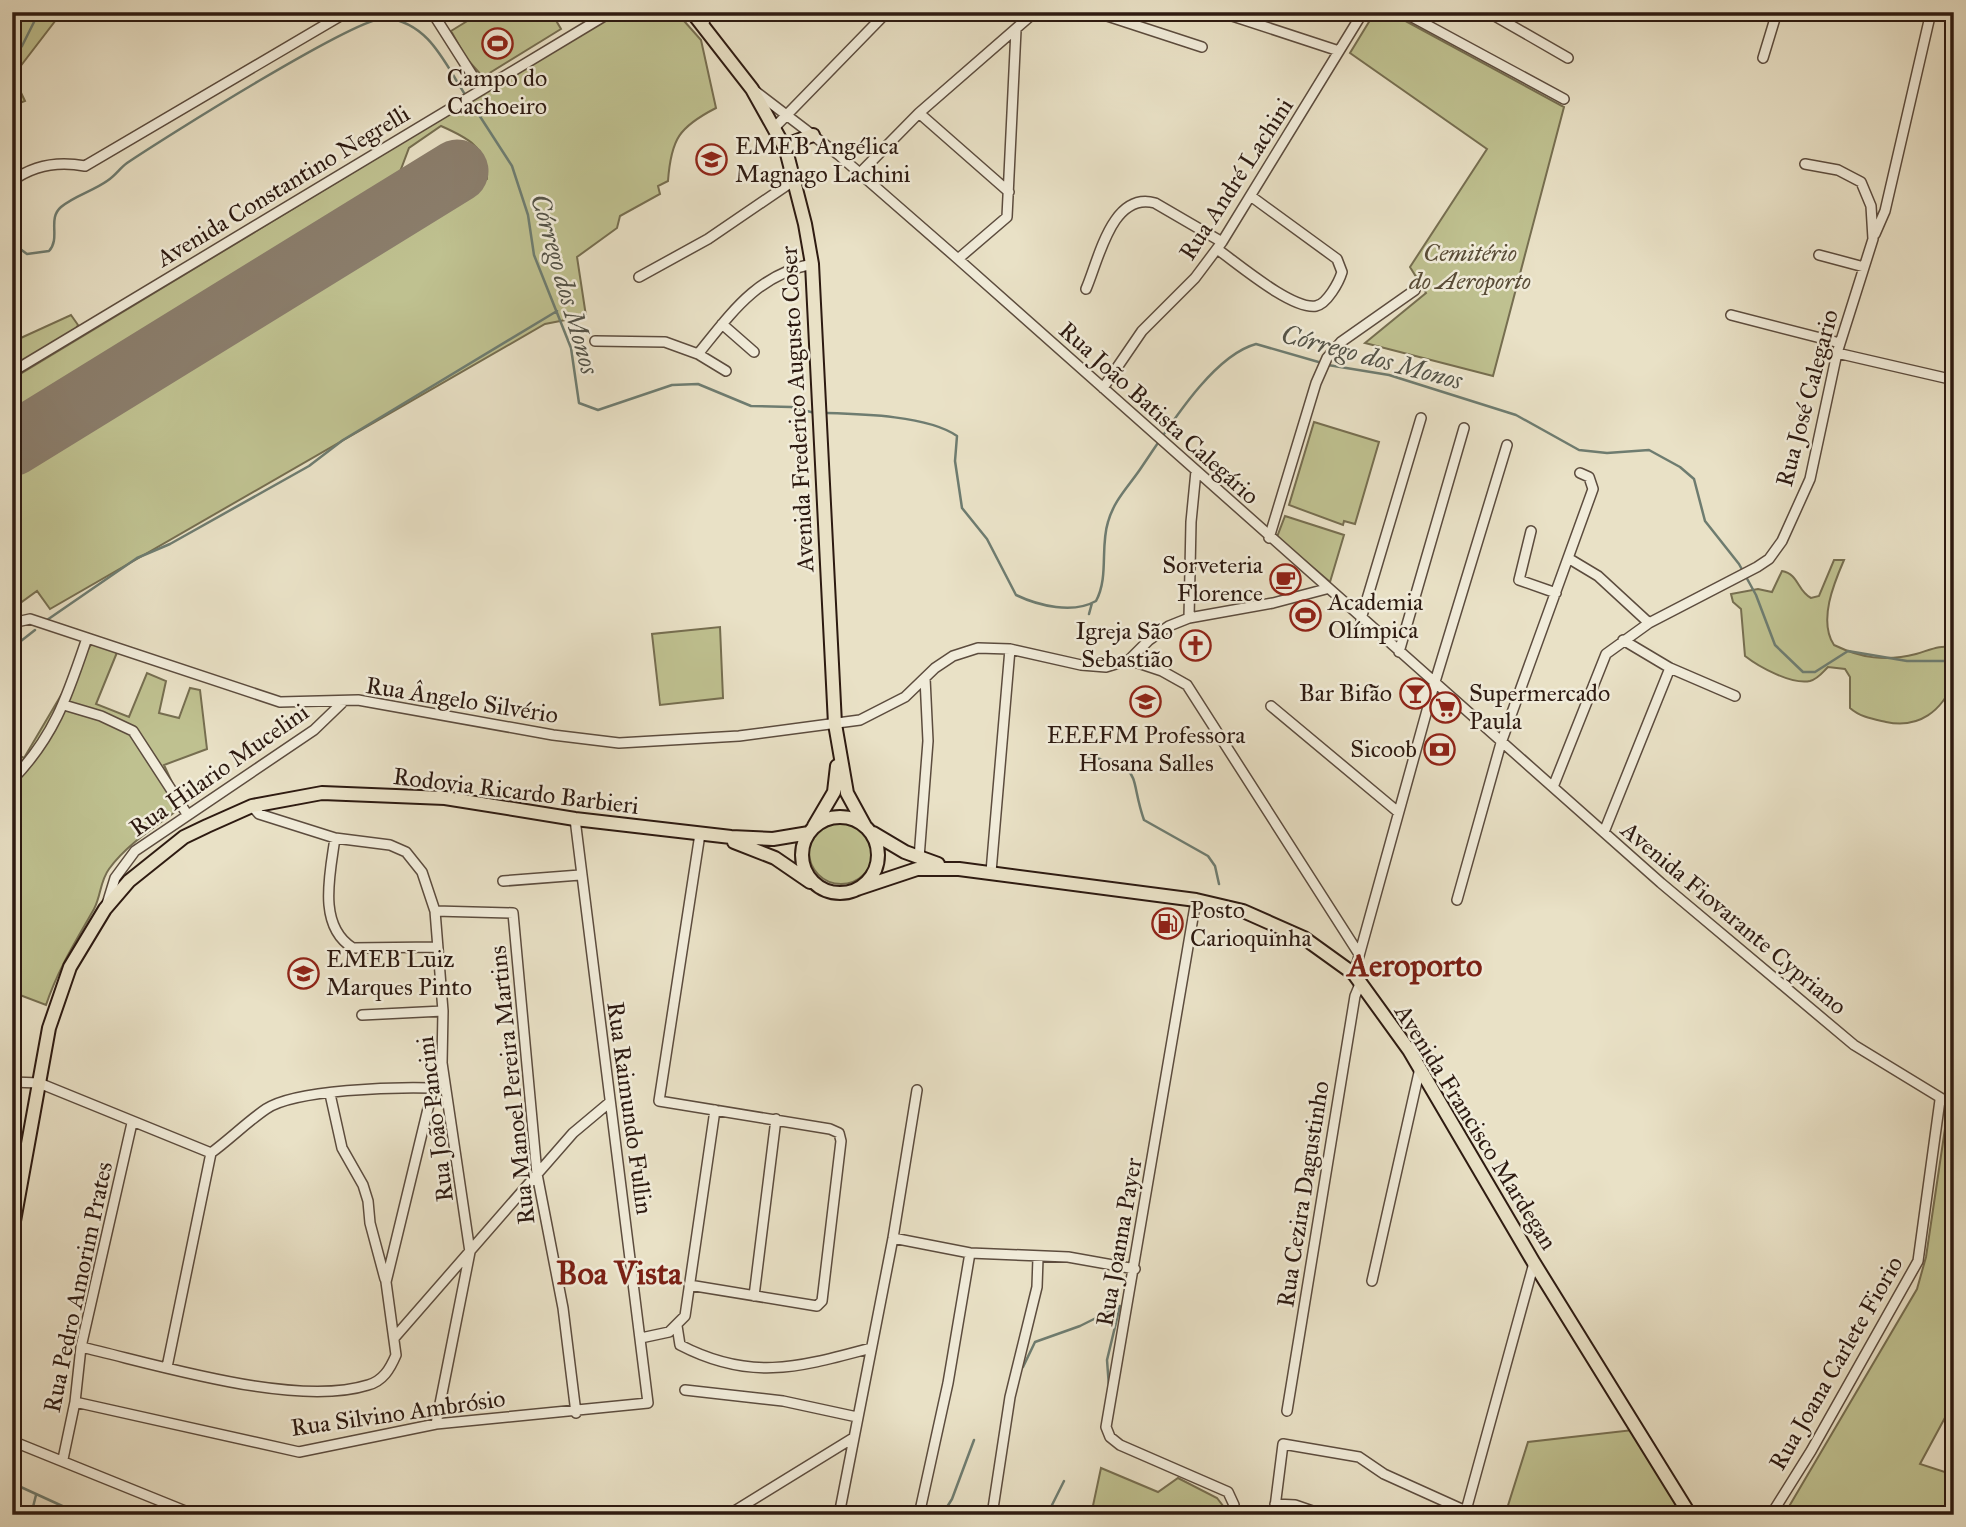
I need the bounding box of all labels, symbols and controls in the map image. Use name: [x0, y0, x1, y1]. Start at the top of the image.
sports icon: Campo do Cachoeiro: [480, 27, 514, 61]
place label: Campo do Cachoeiro: [447, 63, 547, 121]
street label: Rua André Lachini: [1172, 92, 1300, 266]
street label: Avenida Constantino Negrelli: [150, 98, 415, 274]
place label: EMEB Angélica Magnago Lachini: [735, 131, 911, 189]
school or university icon: EMEB Angélica Magnago Lachini: [695, 143, 729, 177]
water label: Córrego dos Monos: [524, 190, 606, 378]
park label: Cemitério do Aeroporto: [1408, 238, 1531, 296]
street label: Avenida Frederico Augusto Coser: [773, 245, 821, 574]
street label: Rua José Calegario: [1769, 306, 1845, 490]
street label: Rua João Batista Calegário: [1053, 315, 1265, 511]
water label: Córrego dos Monos: [1278, 317, 1467, 397]
place label: Sorveteria Florence: [1162, 550, 1264, 608]
cafe icon: Sorveteria Florence: [1269, 562, 1303, 596]
place label: Academia Olímpica: [1327, 587, 1424, 645]
sports icon: Academia Olímpica: [1288, 599, 1322, 633]
place label: Igreja São Sebastião: [1076, 616, 1173, 674]
church icon: Igreja São Sebastião: [1179, 628, 1213, 662]
street label: Rua Ângelo Silvério: [364, 670, 560, 730]
bar icon: Bar Bifão: [1398, 676, 1432, 710]
place label: Bar Bifão: [1299, 678, 1392, 708]
place label: Supermercado Paula: [1469, 678, 1610, 736]
school or university icon: EEEFM Professora Hosana Salles: [1129, 684, 1163, 718]
supermarket icon: Supermercado Paula: [1429, 690, 1463, 724]
street label: Rua Hilario Mucelini: [124, 697, 315, 843]
place label: EEEFM Professora Hosana Salles: [1047, 720, 1246, 778]
bank icon: Sicoob: [1423, 732, 1457, 766]
place label: Sicoob: [1350, 734, 1417, 764]
street label: Rodovia Ricardo Barbieri: [391, 761, 641, 821]
street label: Avenida Fiovarante Cypriano: [1614, 814, 1853, 1021]
place label: Posto Carioquinha: [1190, 895, 1312, 953]
fuel station icon: Posto Carioquinha: [1150, 907, 1184, 941]
place label: EMEB Luiz Marques Pinto: [326, 944, 472, 1002]
street label: Rua Manoel Pereira Martins: [482, 944, 542, 1226]
district label: Aeroporto: [1346, 946, 1482, 985]
school or university icon: EMEB Luiz Marques Pinto: [286, 956, 320, 990]
street label: Avenida Francisco Mardegan: [1388, 998, 1564, 1255]
street label: Rua Raimundo Fullin: [600, 1000, 660, 1216]
street label: Rua João Pancini: [410, 1034, 460, 1203]
street label: Rua Cezira Dagustinho: [1270, 1079, 1336, 1309]
street label: Rua Joanna Payer: [1089, 1155, 1149, 1329]
street label: Rua Pedro Amorim Prates: [37, 1159, 119, 1415]
street label: Rua Joana Carlete Fiorio: [1762, 1251, 1910, 1475]
district label: Boa Vista: [556, 1254, 683, 1293]
street label: Rua Silvino Ambrósio: [289, 1383, 507, 1443]

